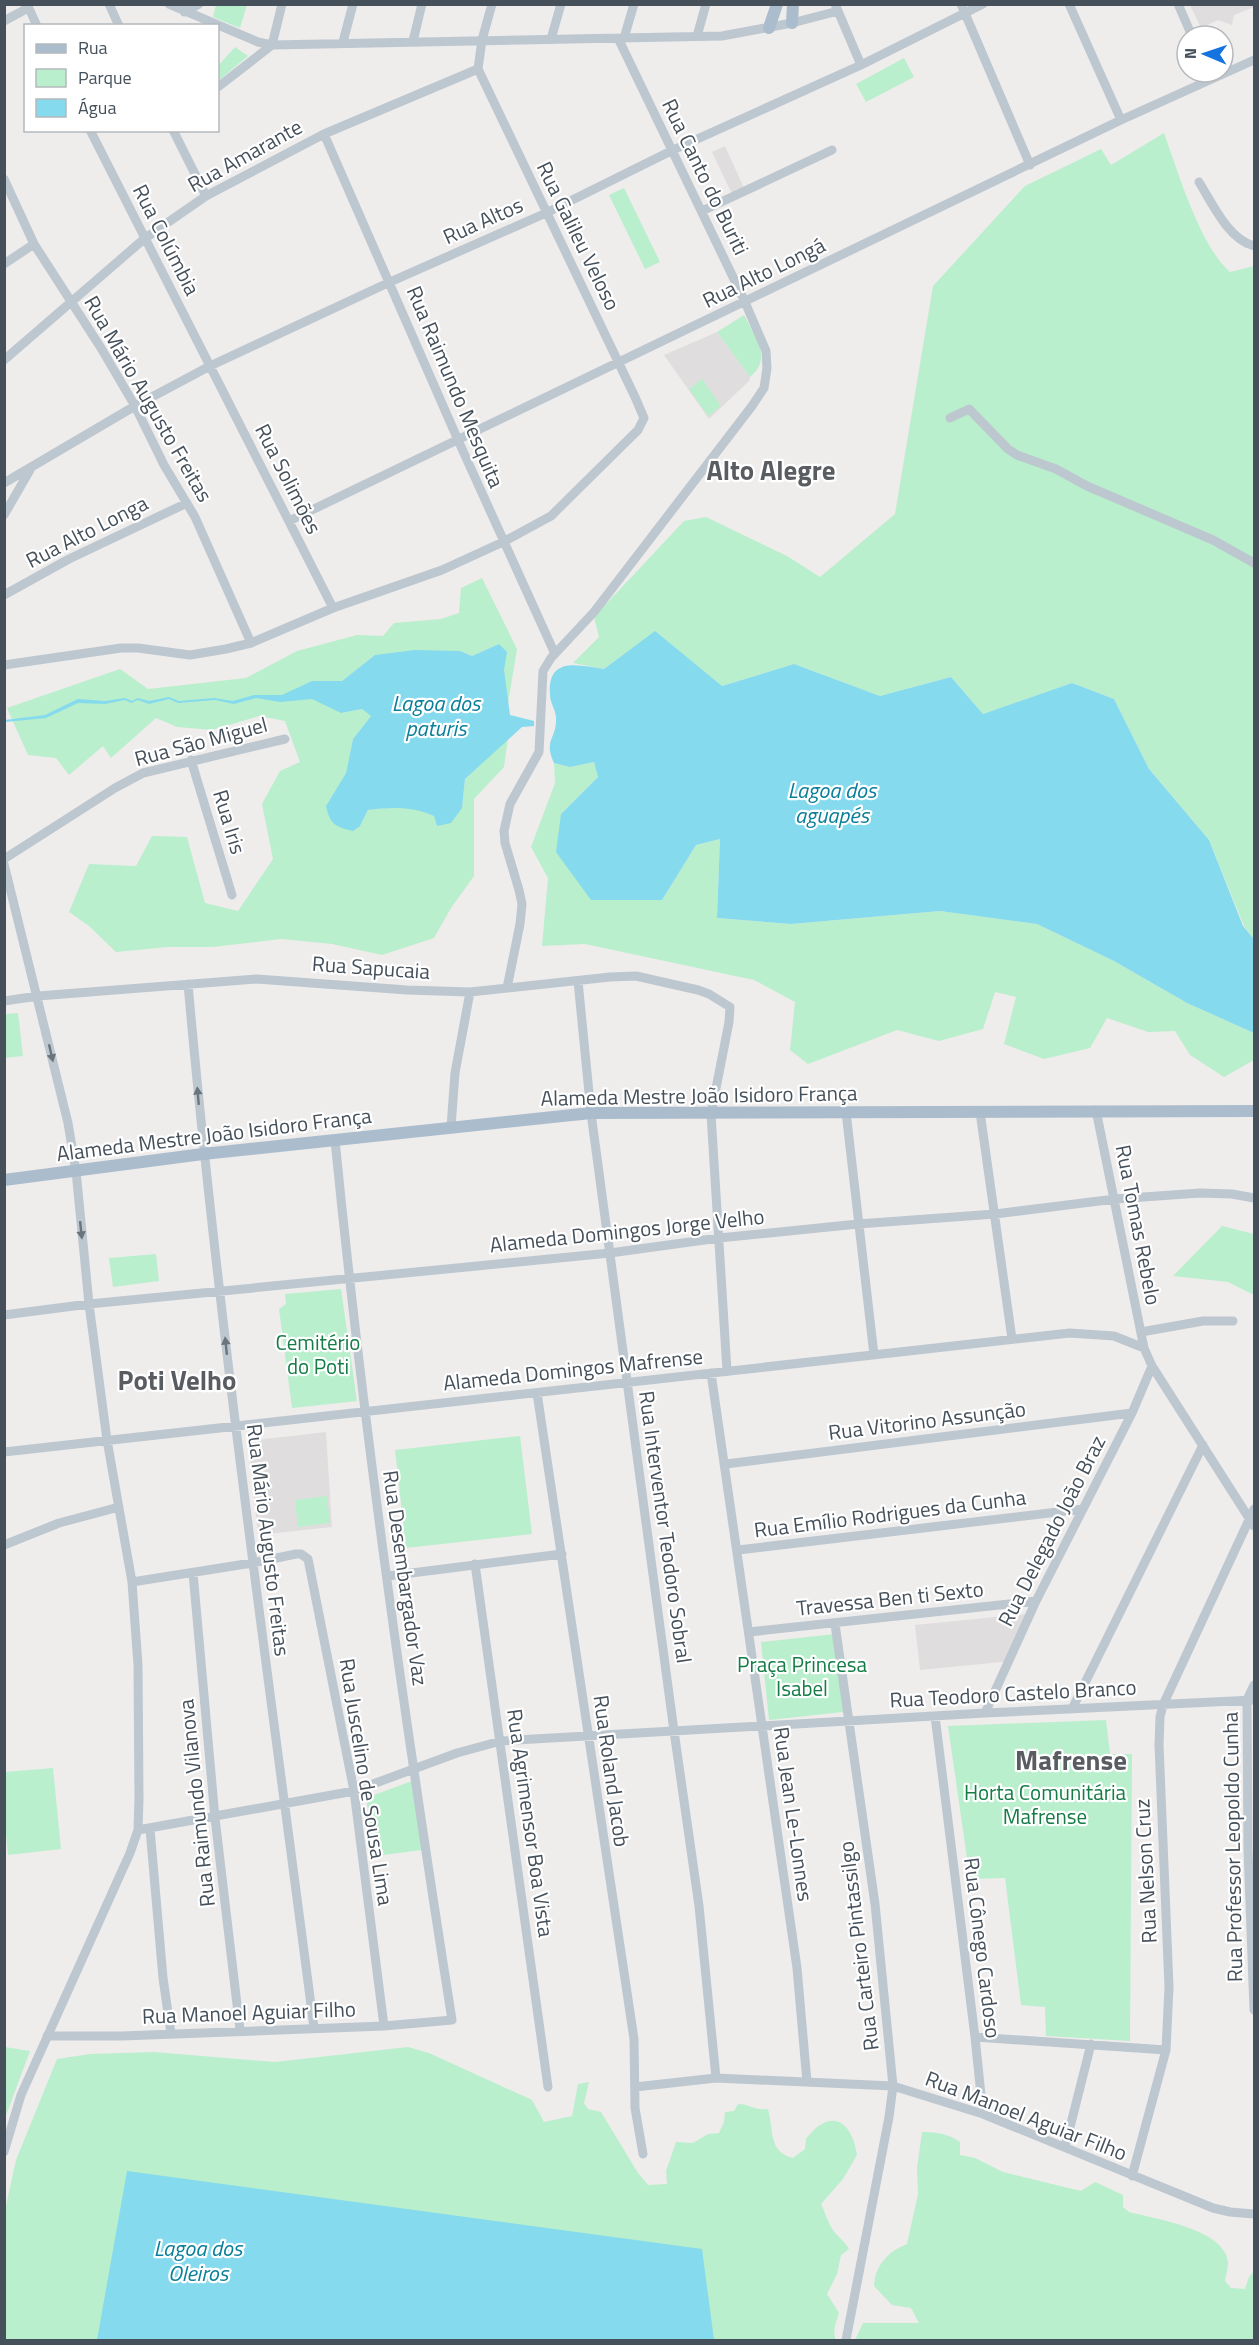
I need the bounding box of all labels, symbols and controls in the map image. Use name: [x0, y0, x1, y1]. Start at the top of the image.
legend: [24, 24, 219, 132]
north arrow: [1175, 24, 1235, 84]
text: Rua: [78, 34, 108, 61]
text: N: [1178, 48, 1202, 59]
text: Parque: [78, 64, 132, 91]
street label: Rua Canto do Buriti: [654, 93, 758, 260]
text: Água: [78, 94, 116, 121]
street label: Rua Amarante: [181, 110, 308, 200]
street label: Rua Galileu Veloso: [529, 156, 629, 315]
street label: Rua Colúmbia: [125, 178, 209, 301]
street label: Rua Altos: [437, 188, 528, 252]
street label: Rua Alto Longá: [697, 228, 831, 316]
street label: Rua Raimundo Mesquita: [399, 281, 513, 493]
street label: Rua Mário Augusto Freitas: [77, 289, 221, 508]
street label: Rua Solimões: [247, 418, 330, 539]
district label: Alto Alegre: [706, 449, 836, 490]
street label: Rua Alto Longa: [20, 486, 154, 576]
water label: Lagoa dos paturis: [392, 686, 482, 745]
street label: Rua São Miguel: [131, 708, 271, 774]
water label: Lagoa dos aguapés: [788, 773, 878, 832]
street label: Rua Iris: [205, 785, 255, 858]
street label: Rua Sapucaia: [311, 947, 432, 987]
one-way arrow: [47, 1044, 57, 1062]
street label: Alameda Mestre João Isidoro França: [540, 1076, 858, 1114]
one-way arrow: [193, 1086, 203, 1105]
street label: Alameda Mestre João Isidoro França: [55, 1099, 374, 1169]
street label: Rua Tomas Rebelo: [1108, 1142, 1170, 1308]
street label: Alameda Domingos Jorge Velho: [488, 1200, 766, 1260]
one-way arrow: [76, 1220, 86, 1239]
park label: Cemitério do Poti: [276, 1326, 360, 1382]
one-way arrow: [221, 1337, 231, 1356]
street label: Alameda Domingos Mafrense: [441, 1339, 704, 1399]
district label: Poti Velho: [118, 1359, 236, 1400]
street label: Rua Interventor Teodoro Sobral: [631, 1389, 701, 1665]
street label: Rua Vitorino Assunção: [826, 1392, 1027, 1448]
street label: Rua Mário Augusto Freitas: [239, 1422, 299, 1658]
street label: Rua Delegado João Braz: [989, 1430, 1113, 1632]
street label: Rua Desembargador Vaz: [375, 1468, 437, 1688]
street label: Rua Emílio Rodrigues da Cunha: [752, 1480, 1028, 1546]
street label: Travessa Ben ti Sexto: [795, 1572, 985, 1624]
park label: Praça Princesa Isabel: [737, 1648, 868, 1704]
street label: Rua Juscelino de Sousa Lima: [332, 1656, 402, 1908]
street label: Rua Teodoro Castelo Branco: [889, 1671, 1137, 1715]
street label: Rua Roland Jacob: [585, 1693, 638, 1849]
street label: Rua Raimundo Vilanova: [169, 1697, 223, 1909]
street label: Rua Agrimensor Boa Vista: [499, 1707, 563, 1939]
street label: Rua Professor Leopoldo Cunha: [1214, 1711, 1250, 1983]
street label: Rua Jean Le-Lonnes: [766, 1725, 822, 1903]
district label: Mafrense: [1015, 1739, 1127, 1780]
park label: Horta Comunitária Mafrense: [964, 1776, 1127, 1832]
street label: Rua Nelson Cruz: [1125, 1798, 1165, 1944]
street label: Rua Carteiro Pintassilgo: [829, 1840, 887, 2053]
street label: Rua Cônego Cardoso: [956, 1856, 1010, 2040]
street label: Rua Manoel Aguiar Filho: [142, 1992, 356, 2032]
street label: Rua Manoel Aguiar Filho: [921, 2062, 1132, 2168]
water label: Lagoa dos Oleiros: [154, 2231, 244, 2290]

